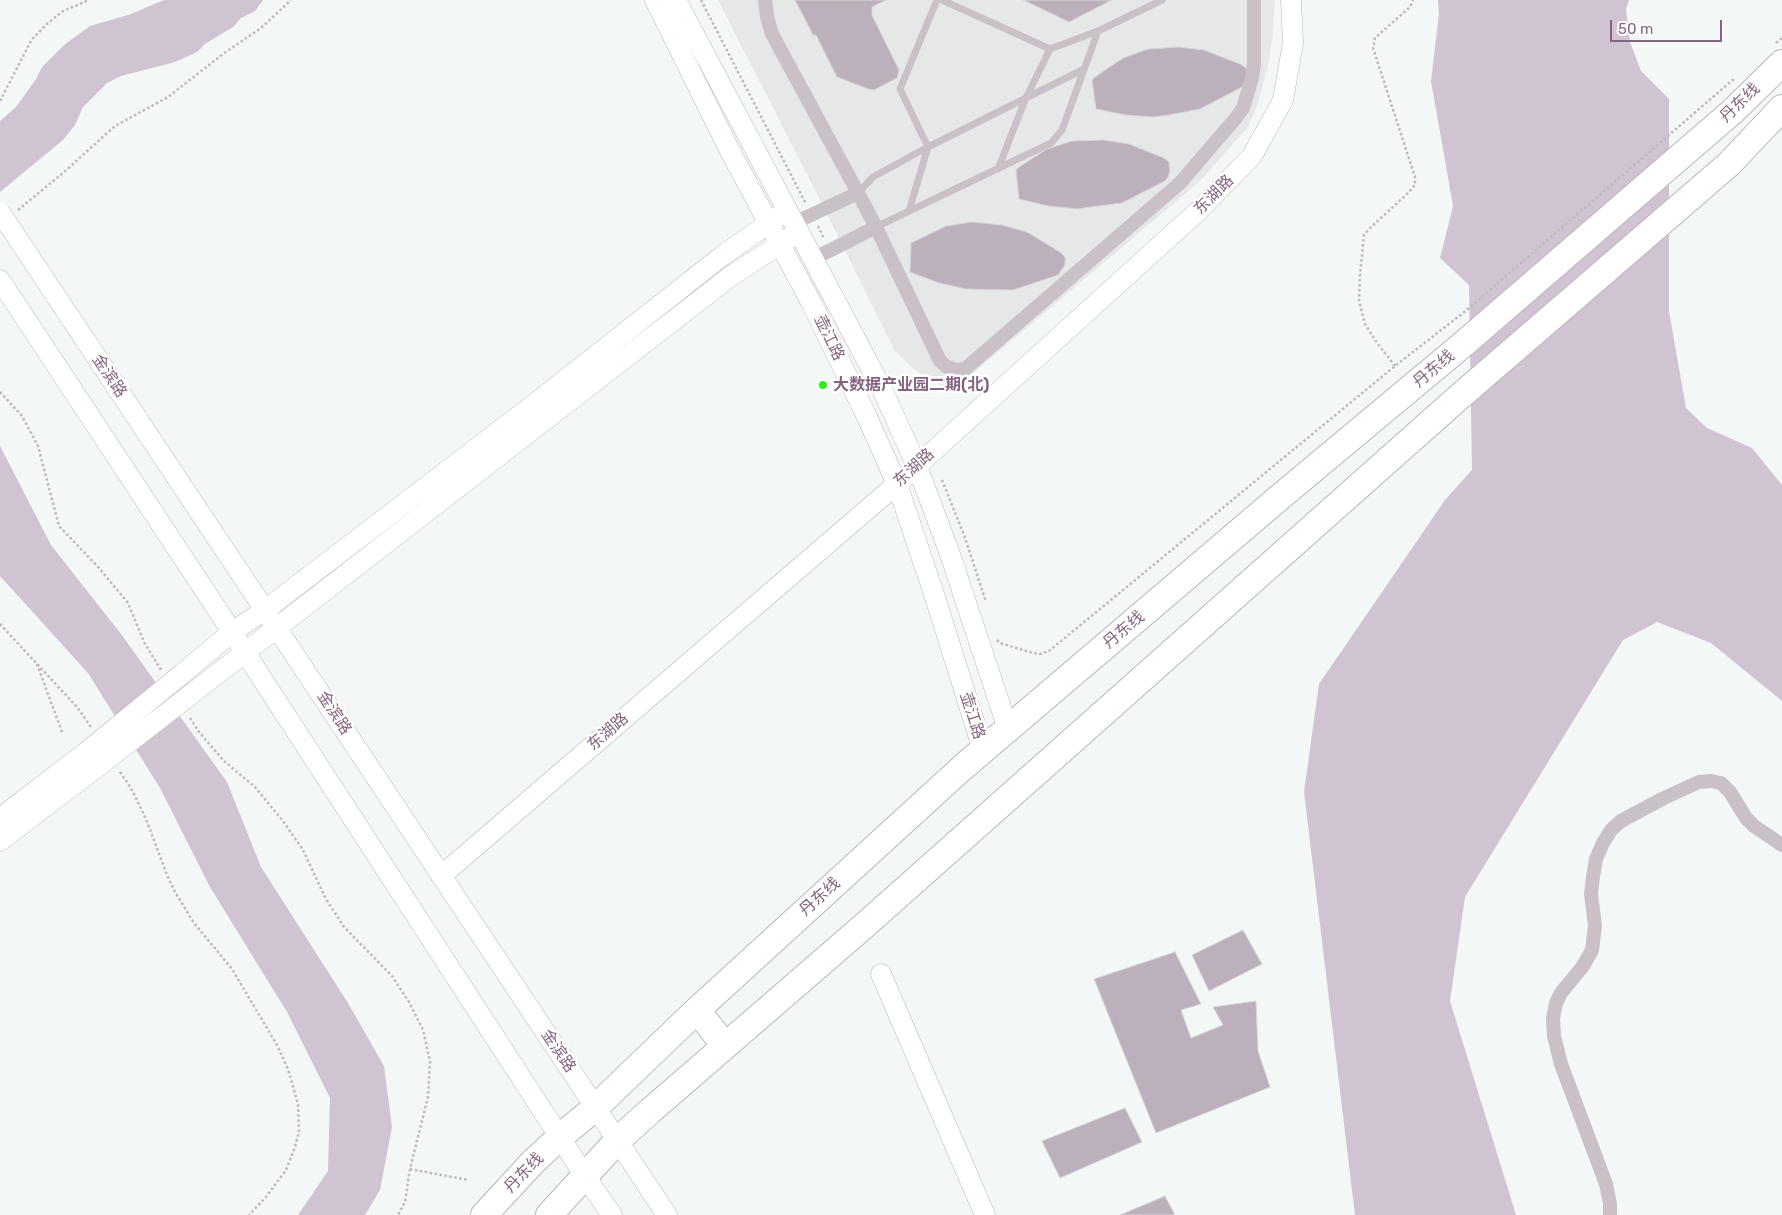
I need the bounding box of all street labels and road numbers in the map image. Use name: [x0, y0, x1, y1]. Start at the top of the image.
street label: 丹东线: [1716, 79, 1764, 127]
street label: 东湖路: [1190, 171, 1238, 219]
street label: 壶江路: [810, 312, 848, 364]
street label: 丹东线: [1409, 346, 1459, 392]
street label: 金滨路: [88, 351, 130, 401]
street label: 东湖路: [890, 445, 938, 491]
street label: 丹东线: [1099, 607, 1149, 653]
street label: 金滨路: [313, 688, 355, 738]
street label: 壶江路: [955, 690, 989, 742]
street label: 东湖路: [584, 709, 632, 755]
street label: 丹东线: [796, 874, 844, 920]
street label: 金滨路: [537, 1026, 579, 1076]
street label: 丹东线: [500, 1149, 548, 1197]

